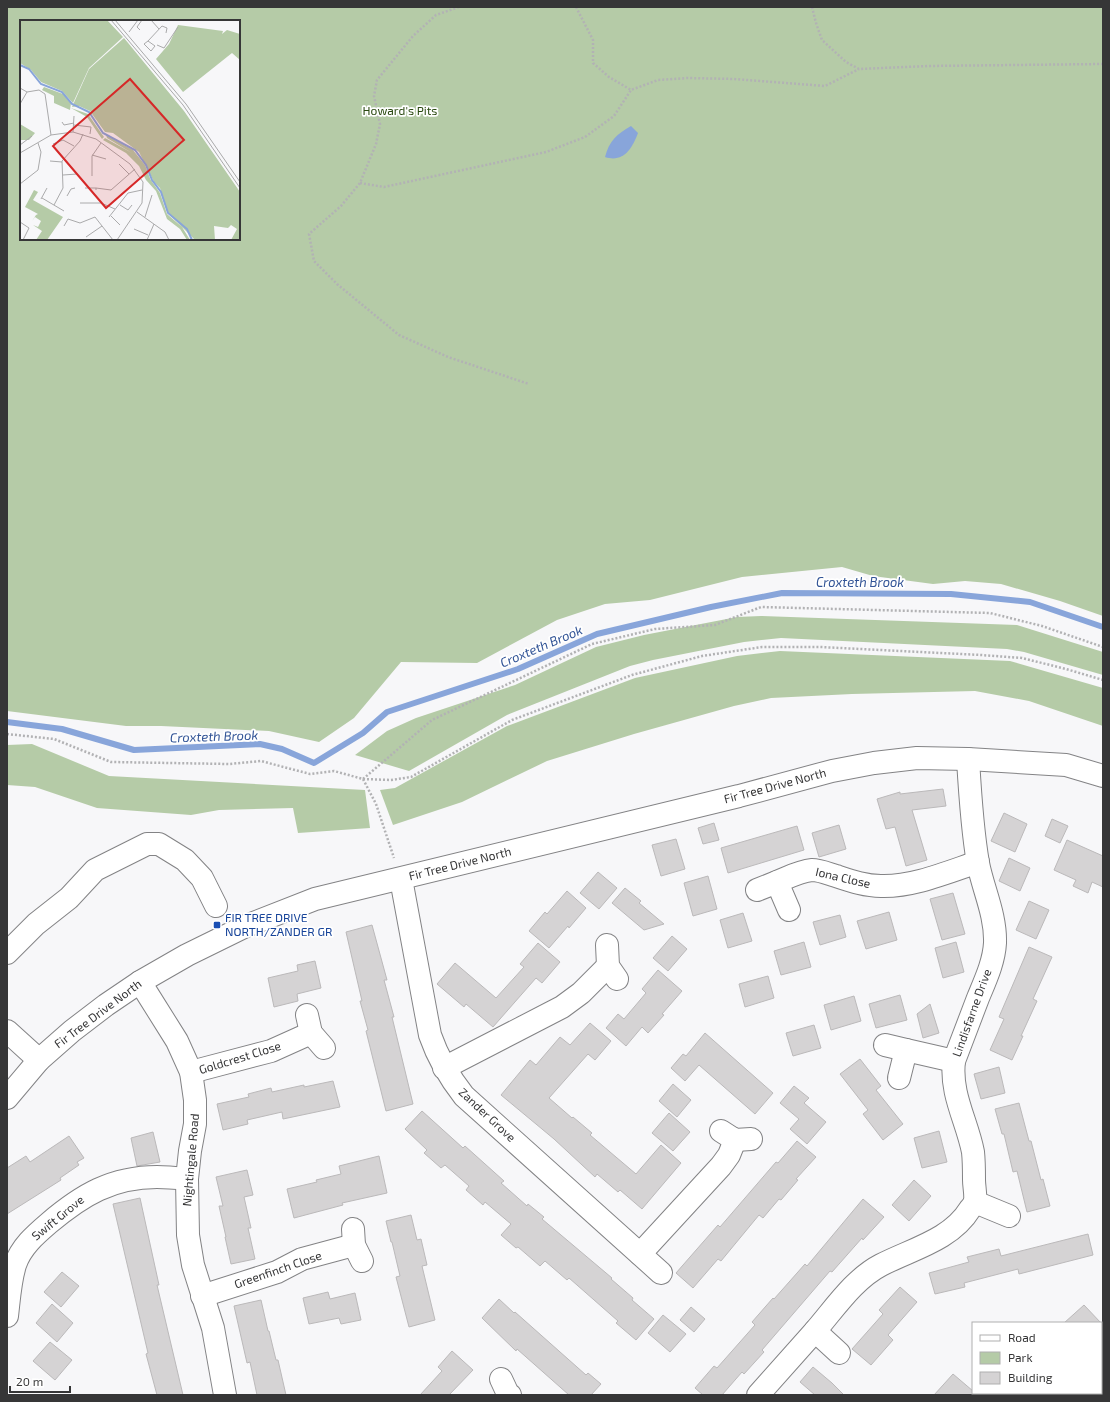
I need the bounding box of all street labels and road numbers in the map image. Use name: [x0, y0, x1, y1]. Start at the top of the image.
street label: Fir Tree Drive North: [722, 765, 827, 805]
street label: Fir Tree Drive North: [407, 843, 513, 883]
street label: Iona Close: [814, 864, 872, 890]
street label: Lindisfarne Drive: [949, 967, 993, 1059]
street label: Fir Tree Drive North: [51, 976, 144, 1050]
street label: Goldcrest Close: [197, 1038, 282, 1076]
street label: Zander Grove: [456, 1084, 519, 1144]
street label: Nightingale Road: [179, 1113, 201, 1207]
street label: Swift Grove: [28, 1192, 86, 1242]
street label: Greenfinch Close: [232, 1248, 323, 1291]

